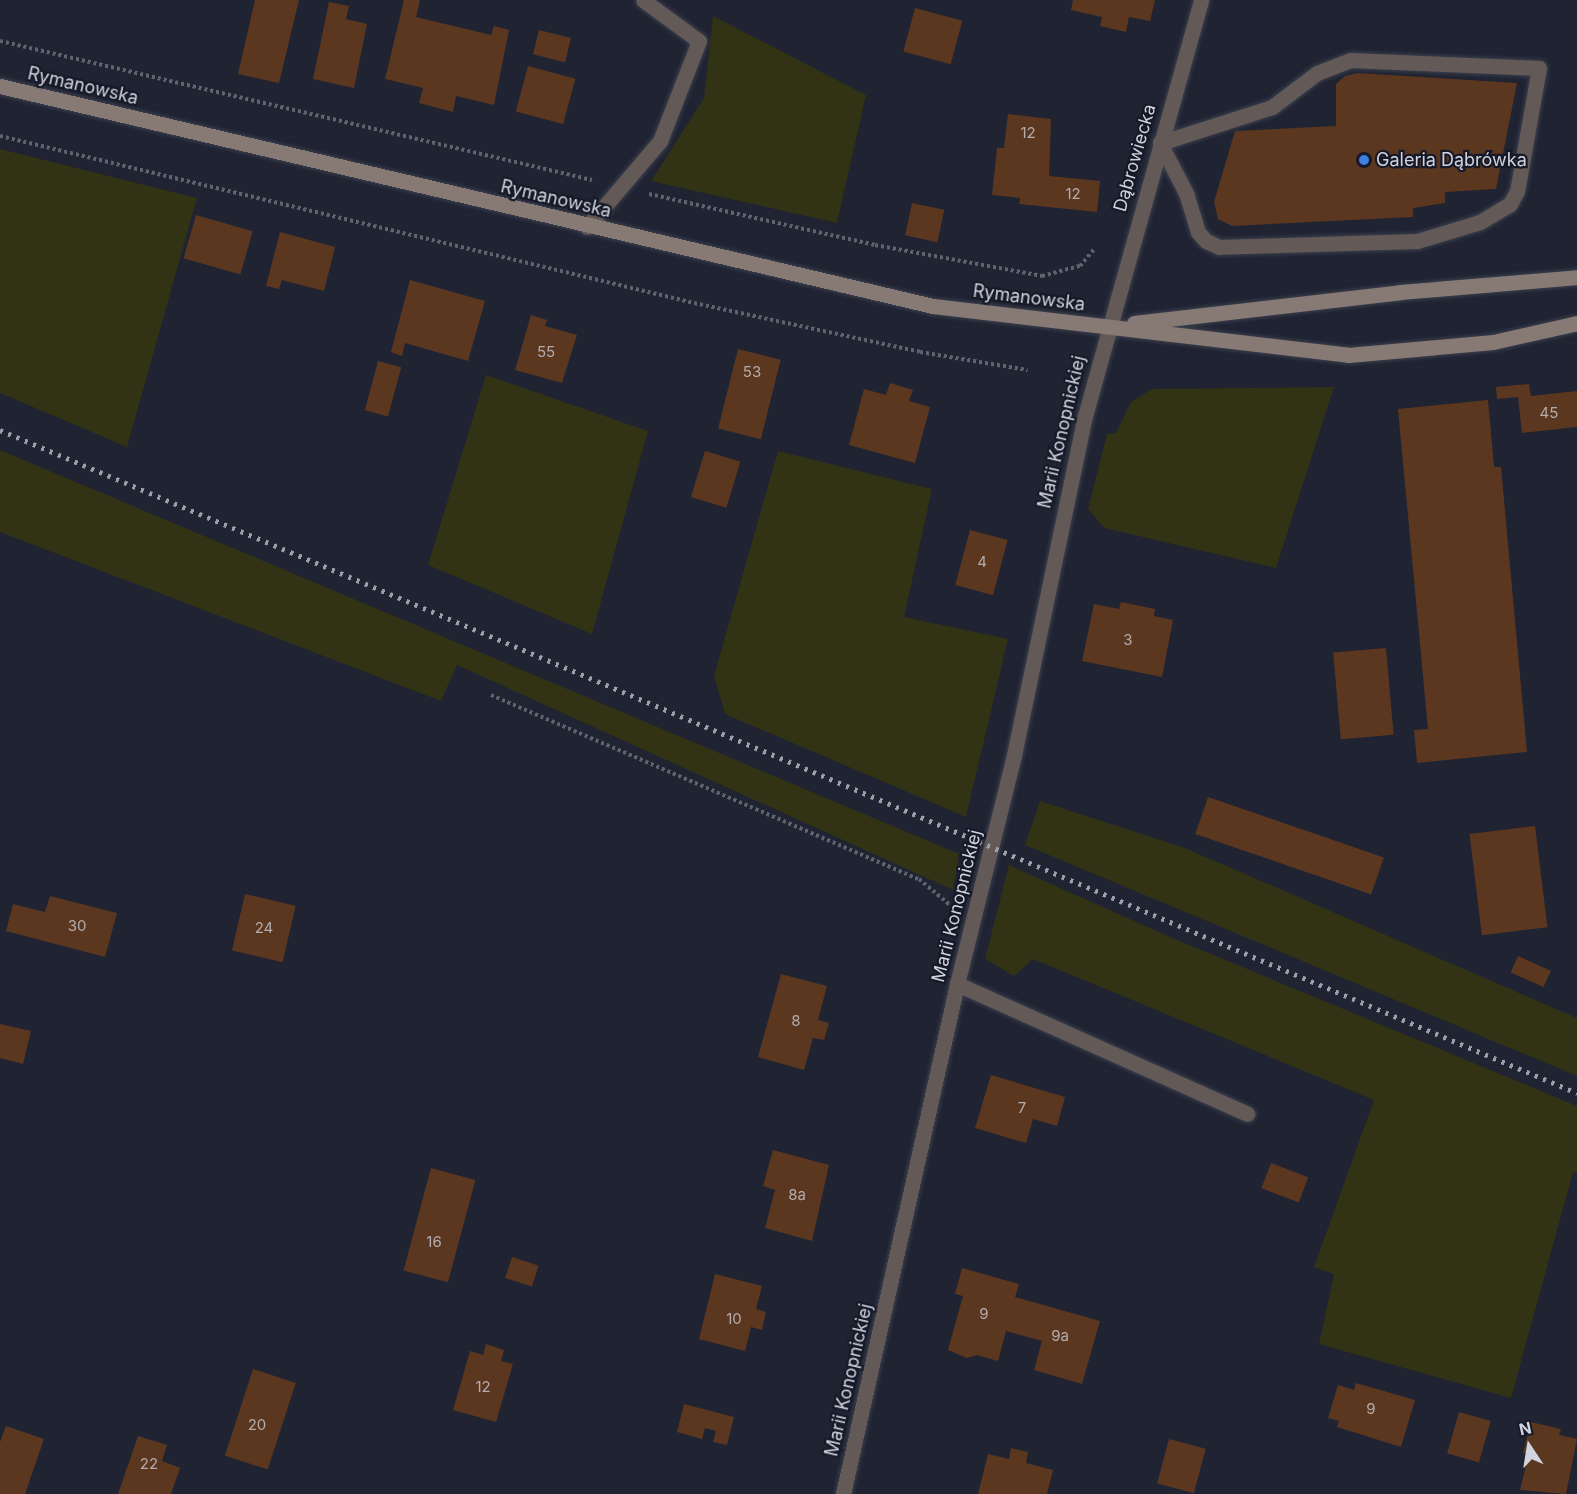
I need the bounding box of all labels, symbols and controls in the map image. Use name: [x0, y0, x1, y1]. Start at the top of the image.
street label: Rymanowska: [26, 63, 140, 109]
street label: Dąbrowiecka: [1109, 102, 1161, 214]
house number: 12: [1020, 124, 1036, 142]
place label: Galeria Dąbrówka: [1376, 149, 1527, 171]
marker: Galeria Dąbrówka: [1357, 153, 1371, 167]
street label: Rymanowska: [499, 176, 613, 222]
house number: 12: [1065, 185, 1081, 203]
street label: Rymanowska: [972, 280, 1086, 316]
house number: 55: [537, 343, 555, 361]
street label: Marii Konopnickiej: [1034, 353, 1090, 511]
house number: 53: [743, 363, 761, 381]
house number: 45: [1540, 404, 1558, 422]
house number: 4: [977, 553, 987, 571]
house number: 3: [1123, 631, 1133, 649]
street label: Marii Konopnickiej: [928, 828, 986, 984]
house number: 30: [68, 917, 86, 935]
house number: 24: [255, 919, 273, 937]
house number: 8: [791, 1012, 801, 1030]
house number: 7: [1018, 1099, 1026, 1117]
house number: 8a: [788, 1186, 806, 1204]
house number: 16: [426, 1233, 442, 1251]
street label: Marii Konopnickiej: [821, 1301, 877, 1459]
house number: 9: [979, 1305, 989, 1323]
house number: 10: [726, 1310, 742, 1328]
house number: 9a: [1051, 1327, 1069, 1345]
house number: 12: [475, 1378, 491, 1396]
house number: 9: [1366, 1400, 1376, 1418]
house number: 20: [248, 1416, 266, 1434]
north arrow: [1499, 1416, 1559, 1476]
text: N: [1517, 1417, 1533, 1439]
house number: 22: [140, 1455, 158, 1473]

